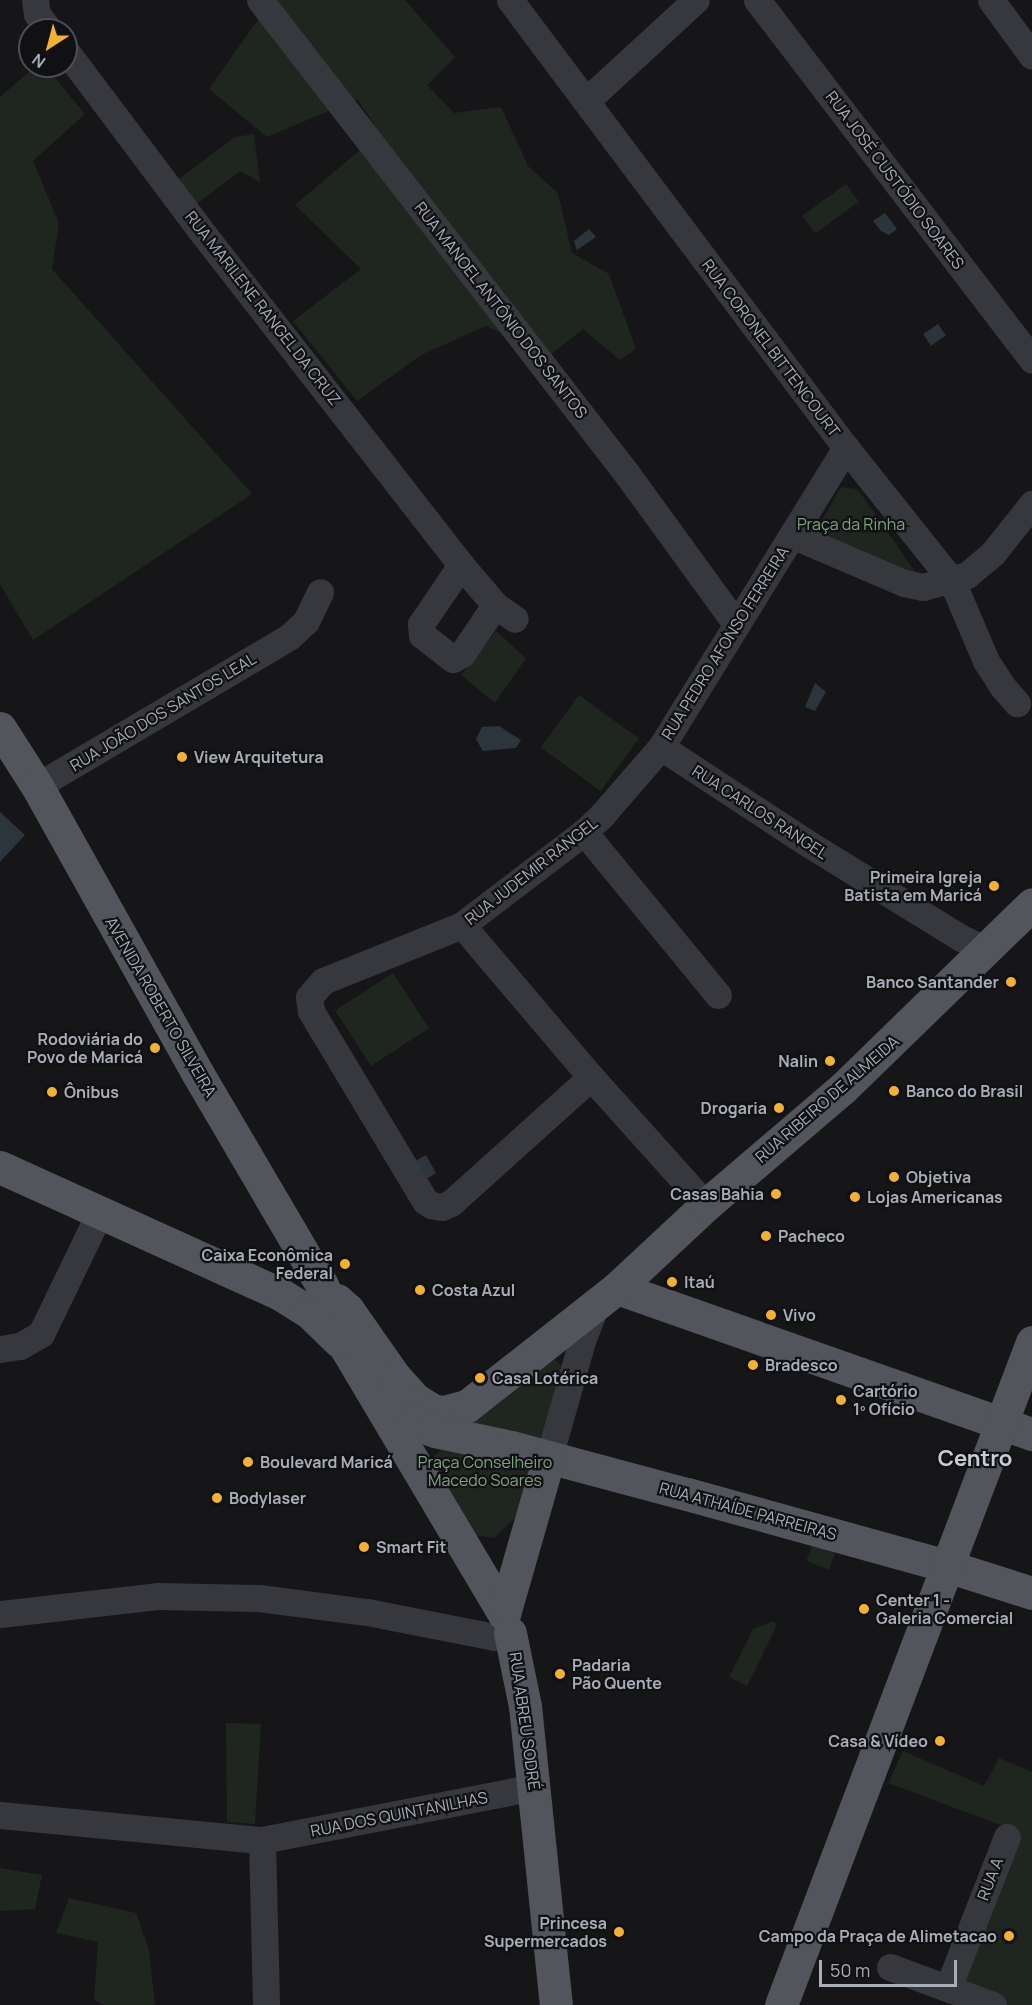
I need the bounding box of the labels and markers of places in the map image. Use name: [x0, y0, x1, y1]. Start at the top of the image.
place label: View Arquitetura: [194, 747, 324, 767]
marker: View Arquitetura: [175, 750, 189, 764]
place label: Primeira Igreja Batista em Maricá: [844, 867, 982, 905]
marker: Primeira Igreja Batista em Maricá: [987, 879, 1001, 893]
place label: Banco Santander: [866, 972, 999, 992]
marker: Banco Santander: [1004, 975, 1018, 989]
place label: Rodoviária do Povo de Maricá: [27, 1029, 143, 1067]
marker: Rodoviária do Povo de Maricá: [148, 1041, 162, 1055]
place label: Nalin: [778, 1051, 818, 1071]
marker: Nalin: [823, 1054, 837, 1068]
place label: Banco do Brasil: [906, 1081, 1023, 1101]
place label: Ônibus: [64, 1082, 119, 1102]
marker: Banco do Brasil: [887, 1084, 901, 1098]
marker: Ônibus: [45, 1085, 59, 1099]
place label: Drogaria: [701, 1098, 767, 1118]
marker: Drogaria: [772, 1101, 786, 1115]
place label: Objetiva: [906, 1167, 971, 1187]
marker: Objetiva: [887, 1170, 901, 1184]
place label: Casas Bahia: [670, 1184, 764, 1204]
marker: Casas Bahia: [769, 1187, 783, 1201]
place label: Lojas Americanas: [867, 1187, 1003, 1207]
marker: Lojas Americanas: [848, 1190, 862, 1204]
place label: Pacheco: [778, 1226, 845, 1246]
marker: Pacheco: [759, 1229, 773, 1243]
place label: Caixa Econômica Federal: [201, 1245, 333, 1283]
marker: Caixa Econômica Federal: [338, 1257, 352, 1271]
place label: Itaú: [684, 1272, 715, 1292]
marker: Itaú: [665, 1275, 679, 1289]
place label: Costa Azul: [432, 1280, 515, 1300]
marker: Costa Azul: [413, 1283, 427, 1297]
place label: Vivo: [783, 1305, 816, 1325]
marker: Vivo: [764, 1308, 778, 1322]
place label: Bradesco: [765, 1355, 838, 1375]
marker: Bradesco: [746, 1358, 760, 1372]
place label: Casa Lotérica: [492, 1368, 598, 1388]
marker: Casa Lotérica: [473, 1371, 487, 1385]
place label: Cartório 1º Ofício: [853, 1381, 918, 1419]
marker: Cartório 1º Ofício: [834, 1393, 848, 1407]
place label: Boulevard Maricá: [260, 1452, 393, 1472]
marker: Boulevard Maricá: [241, 1455, 255, 1469]
place label: Bodylaser: [229, 1488, 306, 1508]
marker: Bodylaser: [210, 1491, 224, 1505]
place label: Smart Fit: [376, 1537, 446, 1557]
marker: Smart Fit: [357, 1540, 371, 1554]
place label: Center 1 - Galeria Comercial: [876, 1590, 1013, 1628]
marker: Center 1 - Galeria Comercial: [857, 1602, 871, 1616]
place label: Padaria Pão Quente: [572, 1655, 662, 1693]
marker: Padaria Pão Quente: [553, 1667, 567, 1681]
place label: Casa & Vídeo: [828, 1731, 928, 1751]
marker: Casa & Vídeo: [933, 1734, 947, 1748]
place label: Princesa Supermercados: [484, 1913, 607, 1951]
marker: Princesa Supermercados: [612, 1925, 626, 1939]
place label: Campo da Praça de Alimetacao: [759, 1926, 997, 1946]
marker: Campo da Praça de Alimetacao: [1002, 1929, 1016, 1943]

